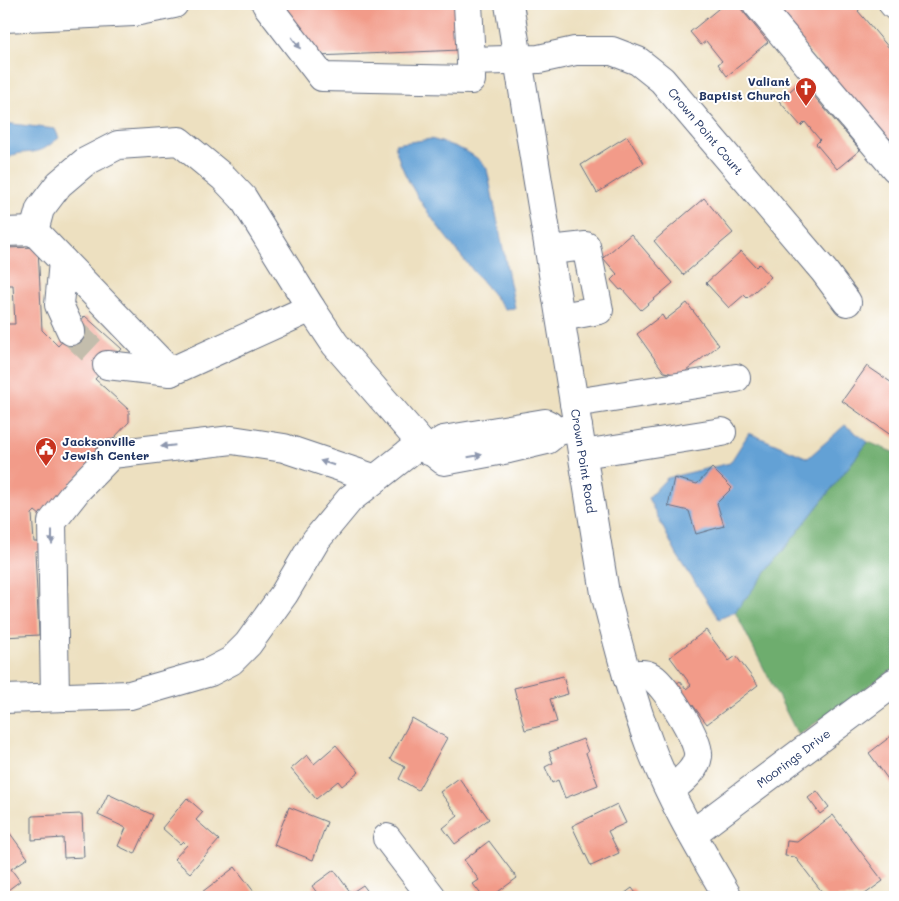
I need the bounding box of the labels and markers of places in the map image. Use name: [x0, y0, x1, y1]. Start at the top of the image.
place label: Valiant Baptist Church: [699, 73, 790, 103]
church icon: Valiant Baptist Church: [794, 76, 818, 107]
place label: Jacksonville Jewish Center: [62, 433, 149, 463]
public building icon: Jacksonville Jewish Center: [34, 436, 58, 467]

